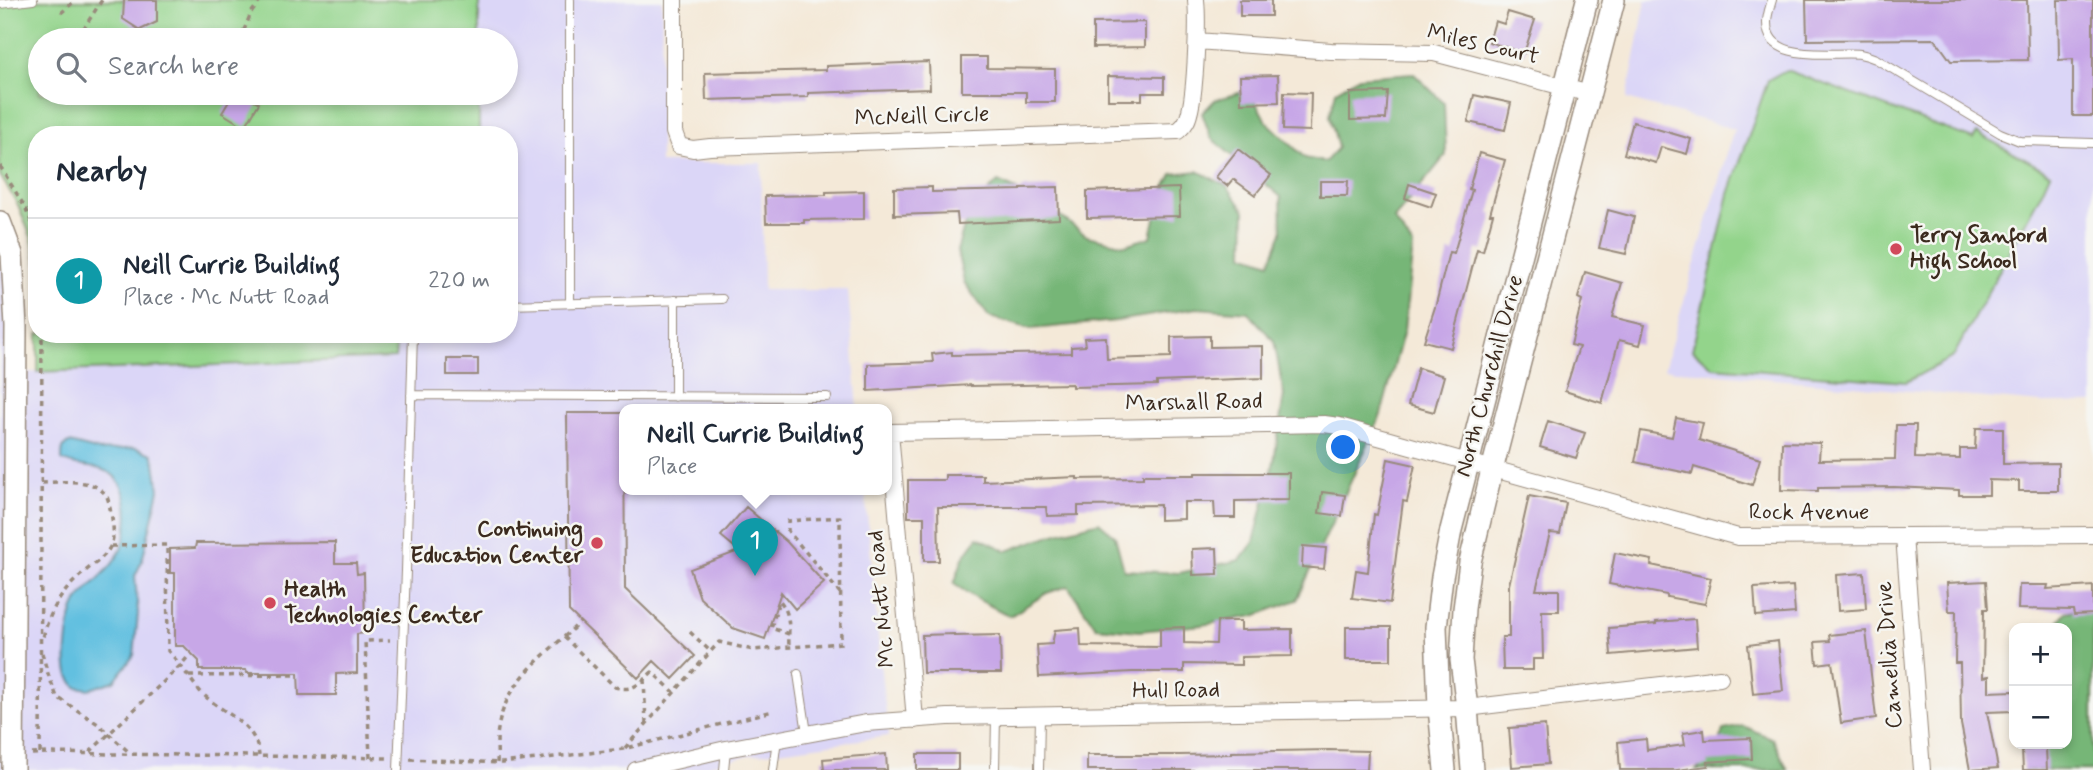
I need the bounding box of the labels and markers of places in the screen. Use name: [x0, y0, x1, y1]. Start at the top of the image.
place label: Terry Sanford High School: [1910, 221, 2047, 280]
marker: Terry Sanford High School: [1888, 241, 1904, 257]
place label: Continuing Education Center: [410, 515, 584, 571]
pin: 1: [732, 518, 778, 576]
marker: Continuing Education Center: [589, 535, 605, 551]
place label: Health Technologies Center: [284, 575, 484, 633]
marker: Health Technologies Center: [262, 595, 278, 611]

